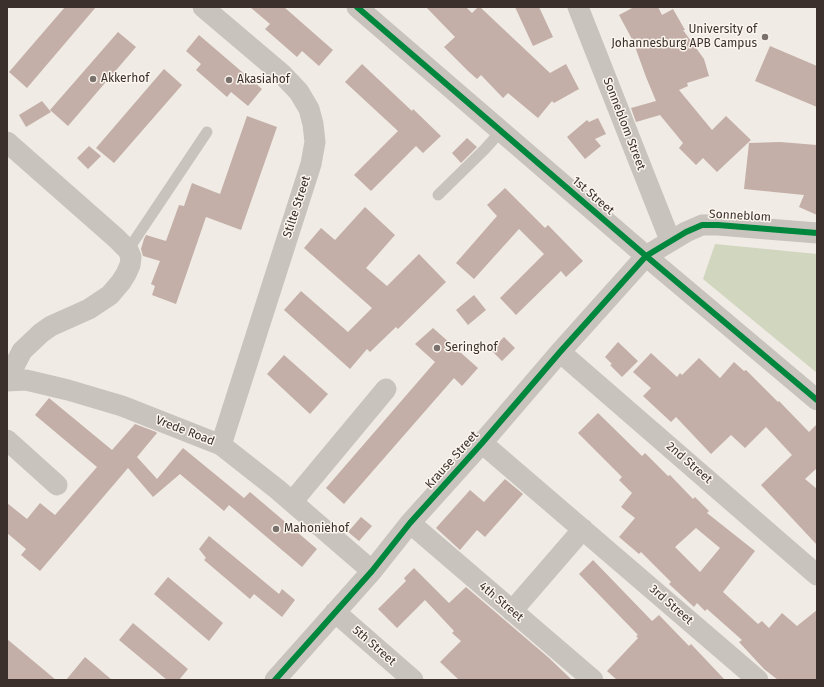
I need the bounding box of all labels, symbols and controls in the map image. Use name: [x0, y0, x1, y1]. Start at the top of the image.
place label: University of Johannesburg APB Campus: [611, 23, 757, 51]
marker: University of Johannesburg APB Campus: [760, 32, 770, 42]
place label: Akkerhof: [101, 72, 149, 86]
place label: Akasiahof: [237, 73, 290, 87]
marker: Akkerhof: [88, 74, 98, 84]
marker: Akasiahof: [224, 75, 234, 85]
street label: Sonneblom Street: [600, 76, 648, 172]
street label: Stilte Street: [280, 174, 314, 240]
street label: 1st Street: [569, 174, 617, 218]
street label: Sonneblom: [709, 207, 771, 225]
place label: Seringhof: [445, 341, 497, 355]
marker: Seringhof: [432, 343, 442, 353]
street label: Vrede Road: [154, 413, 216, 449]
street label: Krause Street: [422, 428, 482, 492]
street label: 2nd Street: [663, 439, 715, 487]
place label: Mahoniehof: [284, 522, 349, 536]
marker: Mahoniehof: [271, 524, 281, 534]
street label: 4th Street: [476, 579, 526, 625]
street label: 3rd Street: [646, 582, 696, 628]
street label: 5th Street: [349, 623, 399, 669]

